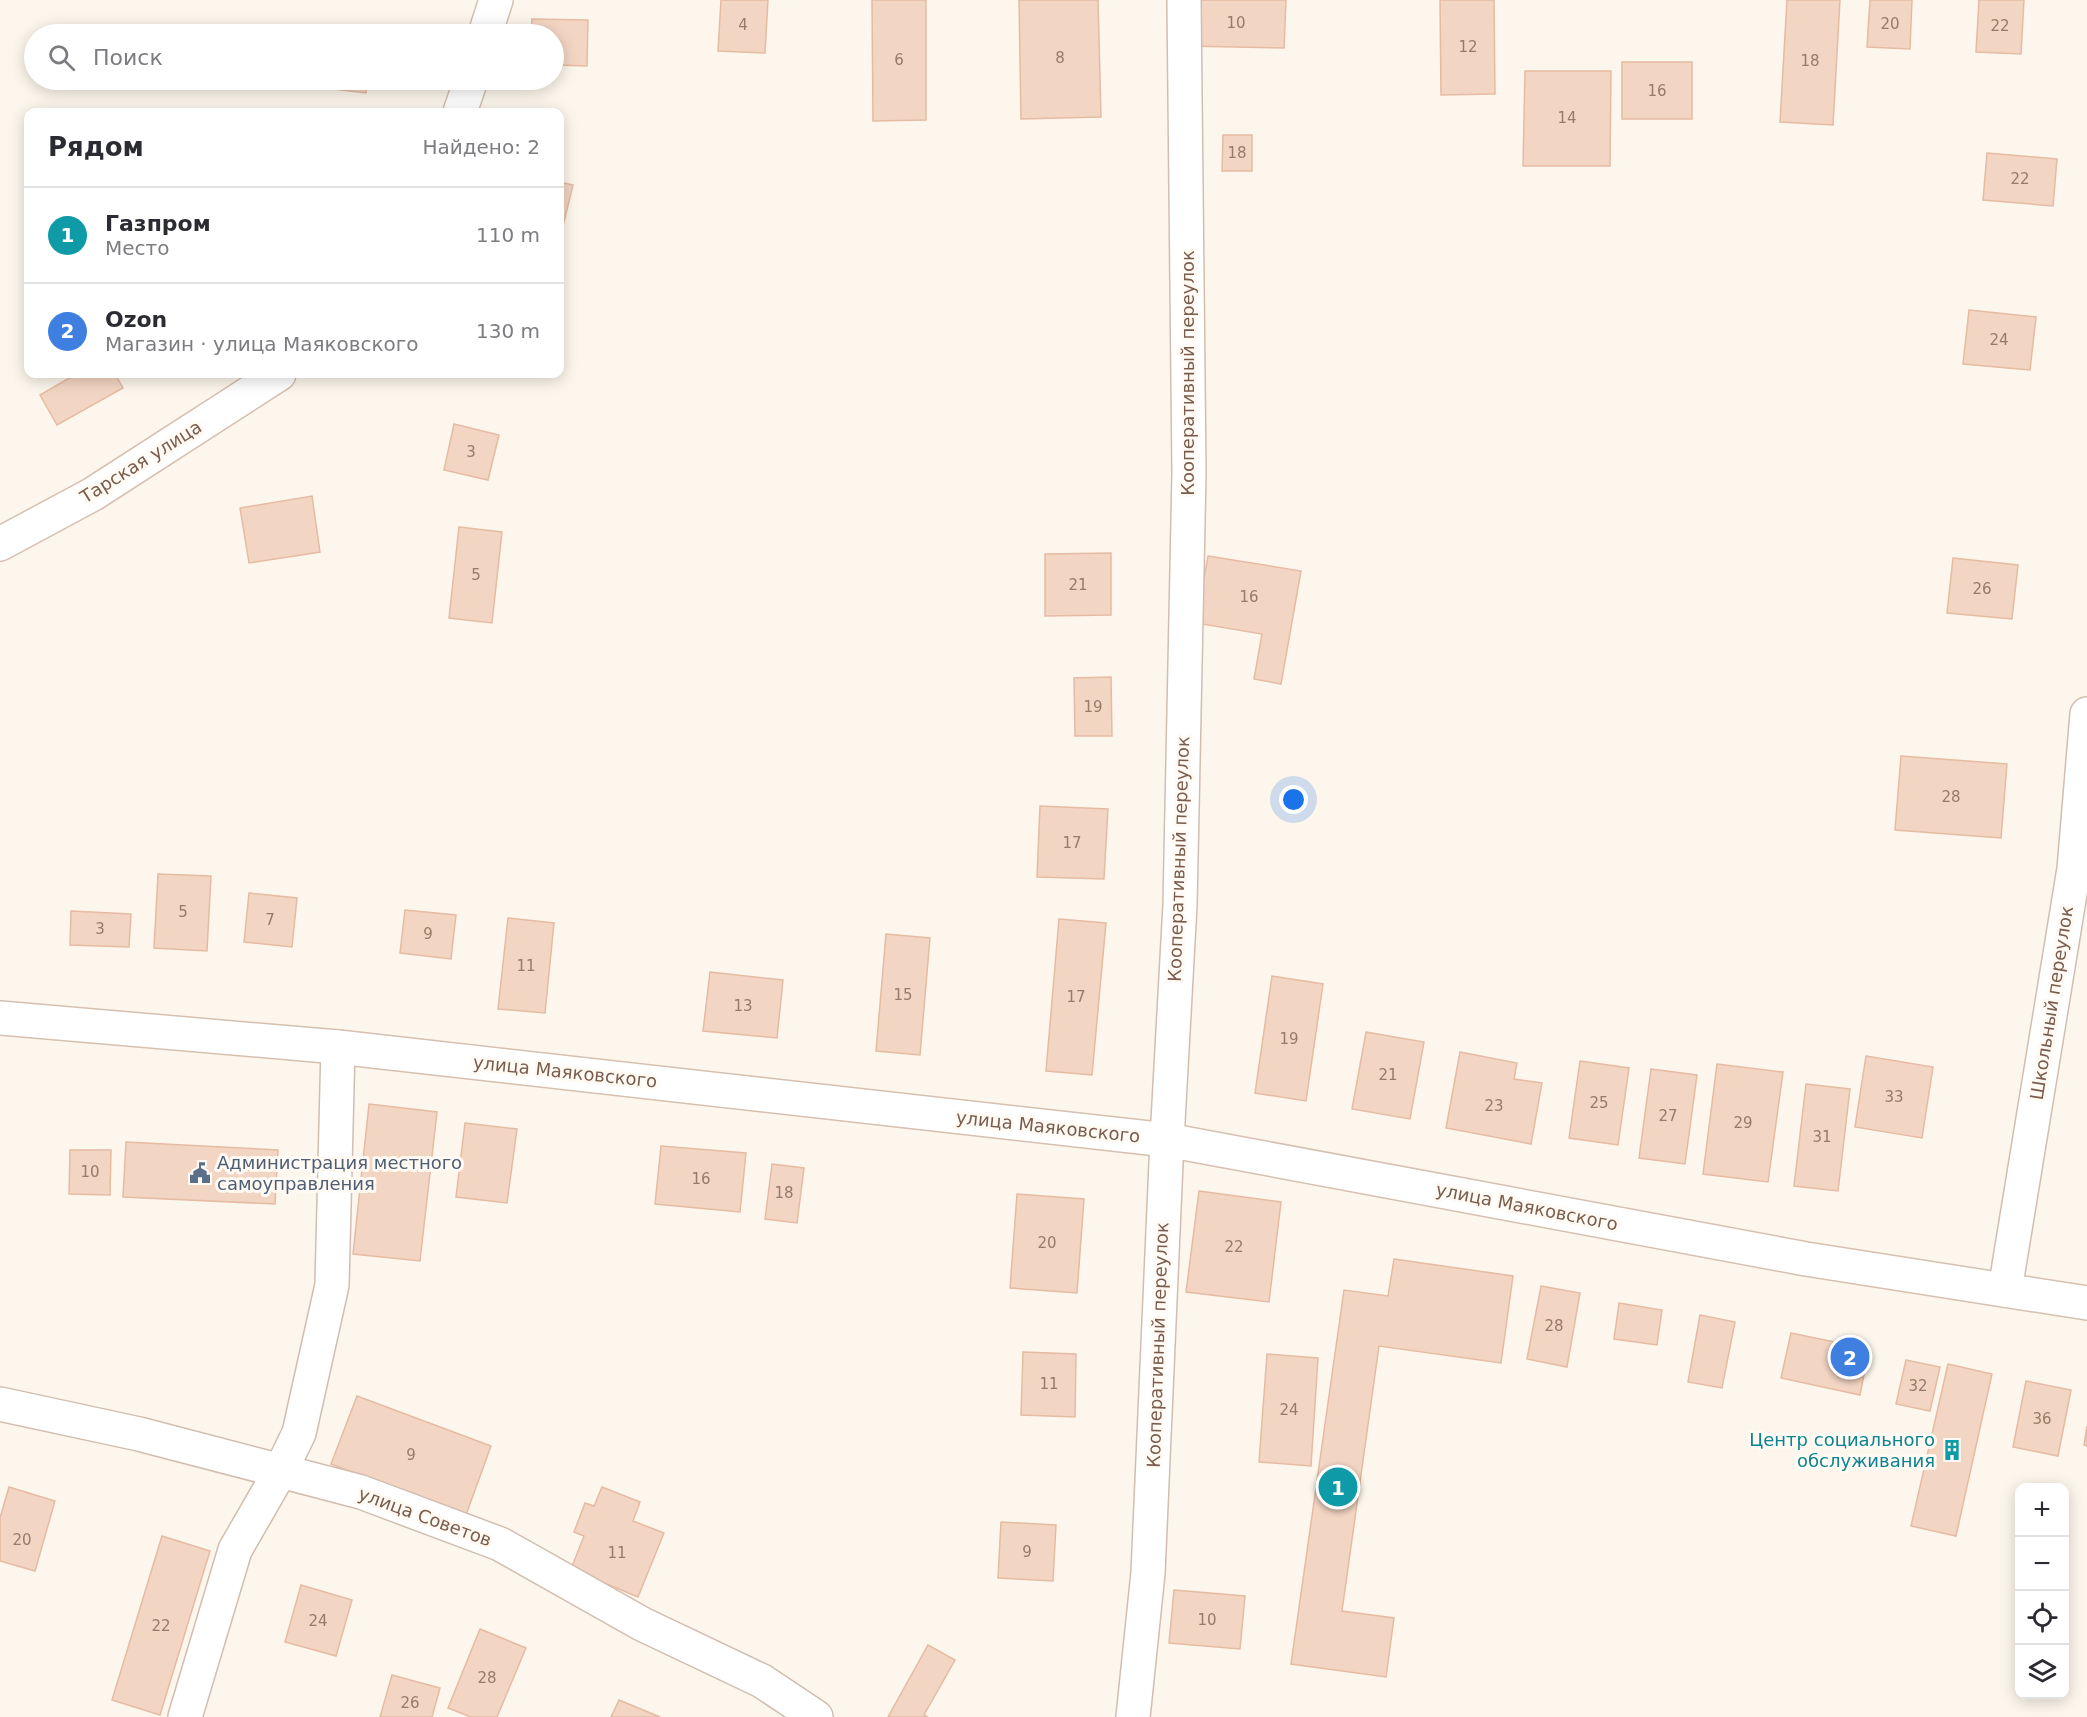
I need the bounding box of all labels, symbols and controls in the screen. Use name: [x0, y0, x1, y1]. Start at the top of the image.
house number: 10: [1226, 14, 1246, 32]
house number: 20: [1880, 15, 1900, 33]
house number: 4: [738, 16, 748, 34]
house number: 22: [1990, 17, 2010, 35]
search box: [24, 24, 564, 90]
house number: 12: [1458, 38, 1478, 56]
icon: search: [45, 41, 78, 74]
text: Поиск: [93, 45, 163, 70]
house number: 8: [1055, 49, 1065, 67]
house number: 6: [894, 51, 904, 69]
house number: 18: [1800, 52, 1820, 70]
house number: 16: [1647, 82, 1667, 100]
house number: 14: [1557, 109, 1577, 127]
text: Рядом: [48, 132, 144, 162]
text: Найдено: 2: [422, 135, 540, 159]
house number: 18: [1227, 144, 1247, 162]
house number: 22: [2010, 170, 2030, 188]
text: Газпром: [105, 211, 211, 236]
text: 1: [61, 223, 74, 247]
text: 110 m: [476, 223, 540, 247]
text: Место: [105, 236, 169, 260]
street label: Кооперативный переулок: [1177, 250, 1198, 496]
text: Ozon: [105, 307, 167, 332]
text: 2: [61, 319, 74, 343]
text: 130 m: [476, 319, 540, 343]
house number: 24: [1989, 331, 2009, 349]
text: Магазин · улица Маяковского: [105, 332, 419, 356]
street label: Тарская улица: [75, 416, 205, 508]
house number: 3: [466, 443, 476, 461]
house number: 5: [471, 566, 481, 584]
house number: 21: [1068, 576, 1088, 594]
house number: 26: [1972, 580, 1992, 598]
house number: 16: [1239, 588, 1259, 606]
house number: 19: [1083, 698, 1103, 716]
street label: Кооперативный переулок: [1164, 736, 1193, 982]
your location: [1279, 785, 1308, 814]
house number: 28: [1941, 788, 1961, 806]
house number: 17: [1062, 834, 1082, 852]
house number: 5: [178, 903, 188, 921]
street label: Школьный переулок: [2026, 904, 2077, 1101]
house number: 7: [265, 911, 275, 929]
house number: 3: [95, 920, 105, 938]
house number: 9: [423, 925, 433, 943]
house number: 11: [516, 957, 536, 975]
house number: 15: [893, 986, 913, 1004]
house number: 17: [1066, 988, 1086, 1006]
house number: 13: [733, 997, 753, 1015]
house number: 19: [1279, 1030, 1299, 1048]
street label: улица Маяковского: [472, 1051, 658, 1092]
house number: 21: [1378, 1066, 1398, 1084]
house number: 33: [1884, 1088, 1904, 1106]
house number: 25: [1589, 1094, 1609, 1112]
house number: 23: [1484, 1097, 1504, 1115]
street label: улица Маяковского: [955, 1106, 1141, 1147]
house number: 27: [1658, 1107, 1678, 1125]
house number: 29: [1733, 1114, 1753, 1132]
house number: 31: [1812, 1128, 1832, 1146]
place label: Администрация местного самоуправления: [217, 1152, 462, 1194]
public building icon: Администрация местного самоуправления: [188, 1161, 212, 1185]
house number: 10: [80, 1163, 100, 1181]
house number: 16: [691, 1170, 711, 1188]
street label: улица Маяковского: [1434, 1179, 1620, 1234]
house number: 18: [774, 1184, 794, 1202]
street label: Кооперативный переулок: [1143, 1222, 1172, 1468]
house number: 20: [1037, 1234, 1057, 1252]
house number: 22: [1224, 1238, 1244, 1256]
house number: 28: [1544, 1317, 1564, 1335]
pin: 2: [1830, 1334, 1870, 1380]
house number: 11: [1039, 1375, 1059, 1393]
house number: 32: [1908, 1377, 1928, 1395]
house number: 24: [1279, 1401, 1299, 1419]
house number: 36: [2032, 1410, 2052, 1428]
place label: Центр социального обслуживания: [1749, 1429, 1935, 1471]
building icon: Центр социального обслуживания: [1940, 1438, 1964, 1462]
house number: 9: [406, 1446, 416, 1464]
pin: 1: [1318, 1464, 1358, 1510]
street label: улица Советов: [356, 1483, 495, 1550]
map controls: [2015, 1483, 2069, 1699]
button: +: [2015, 1483, 2069, 1537]
house number: 20: [12, 1531, 32, 1549]
button: −: [2015, 1537, 2069, 1591]
house number: 9: [1022, 1543, 1032, 1561]
house number: 11: [607, 1544, 627, 1562]
button: locate: [2015, 1591, 2069, 1645]
house number: 10: [1197, 1611, 1217, 1629]
house number: 24: [308, 1612, 328, 1630]
house number: 22: [151, 1617, 171, 1635]
button: layers: [2015, 1645, 2069, 1699]
house number: 28: [477, 1669, 497, 1687]
house number: 26: [400, 1694, 420, 1712]

